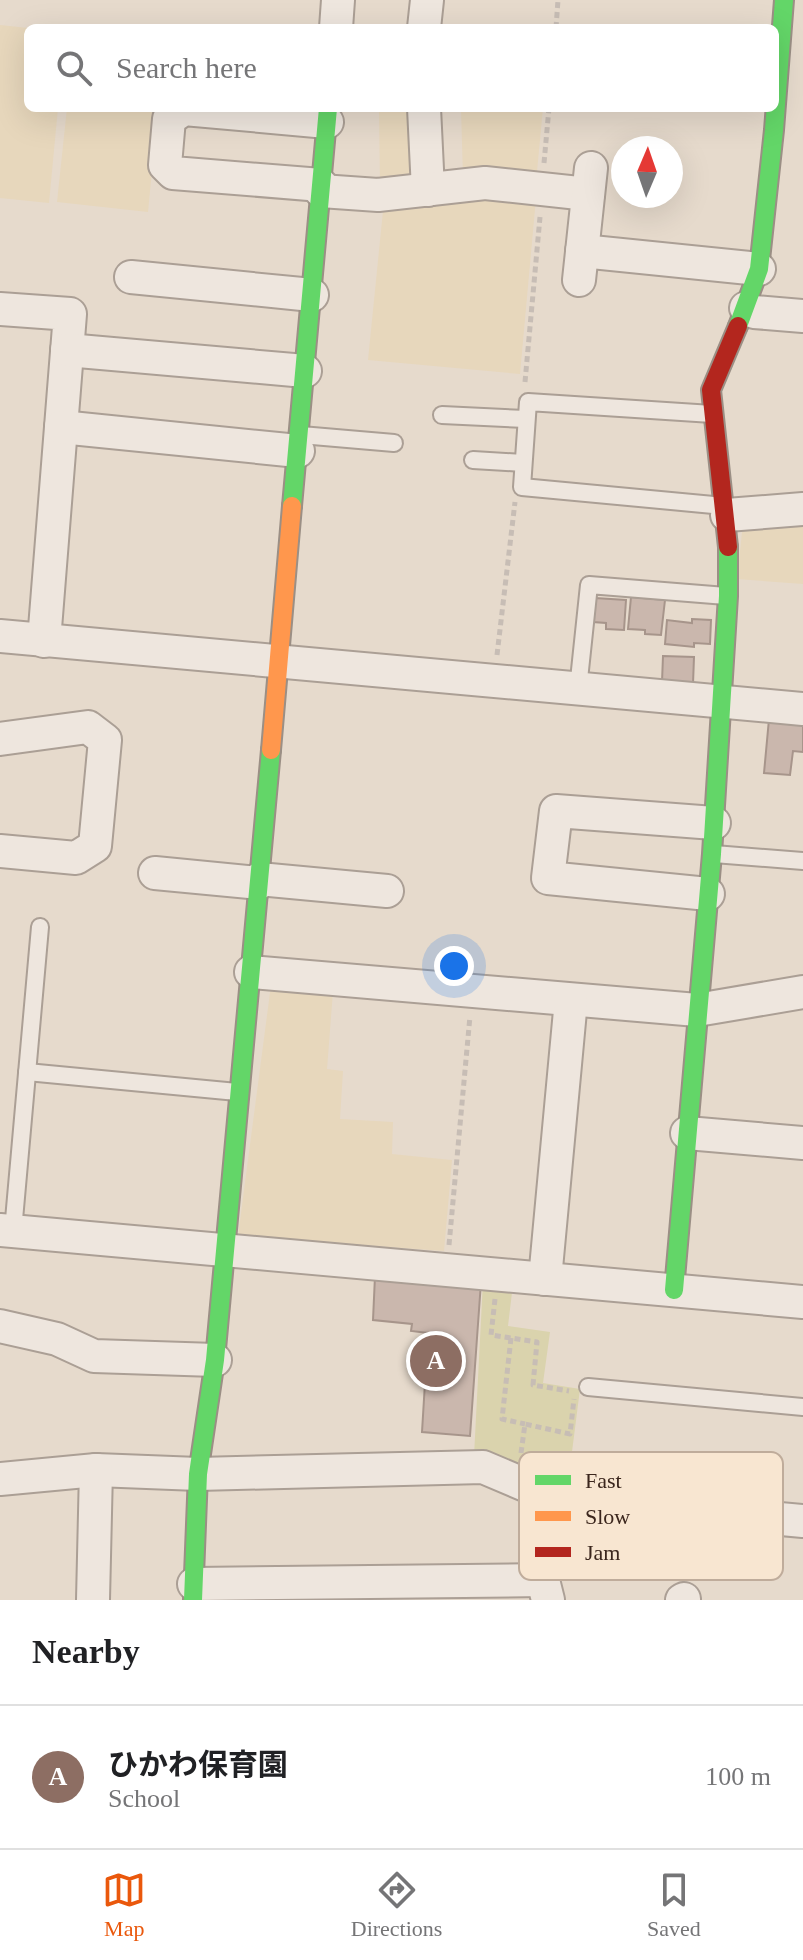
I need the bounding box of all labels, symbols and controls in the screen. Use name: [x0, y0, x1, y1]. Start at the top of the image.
search box: [24, 24, 779, 112]
icon: search: [52, 46, 96, 90]
text: Search here: [116, 51, 257, 84]
north arrow: [611, 136, 683, 208]
your location: [434, 946, 474, 986]
pin: A: [410, 1331, 462, 1391]
legend: [519, 1452, 783, 1580]
text: Fast: [585, 1468, 622, 1493]
text: Slow: [585, 1504, 630, 1529]
text: Jam: [585, 1540, 620, 1565]
text: Nearby: [32, 1633, 140, 1670]
text: ひかわ保育園: [108, 1748, 288, 1781]
text: A: [49, 1762, 67, 1791]
text: 100 m: [705, 1762, 771, 1791]
text: School: [108, 1784, 180, 1813]
tab: Map: [102, 1868, 146, 1942]
tab: Directions: [351, 1868, 442, 1942]
tab: Saved: [647, 1868, 701, 1942]

